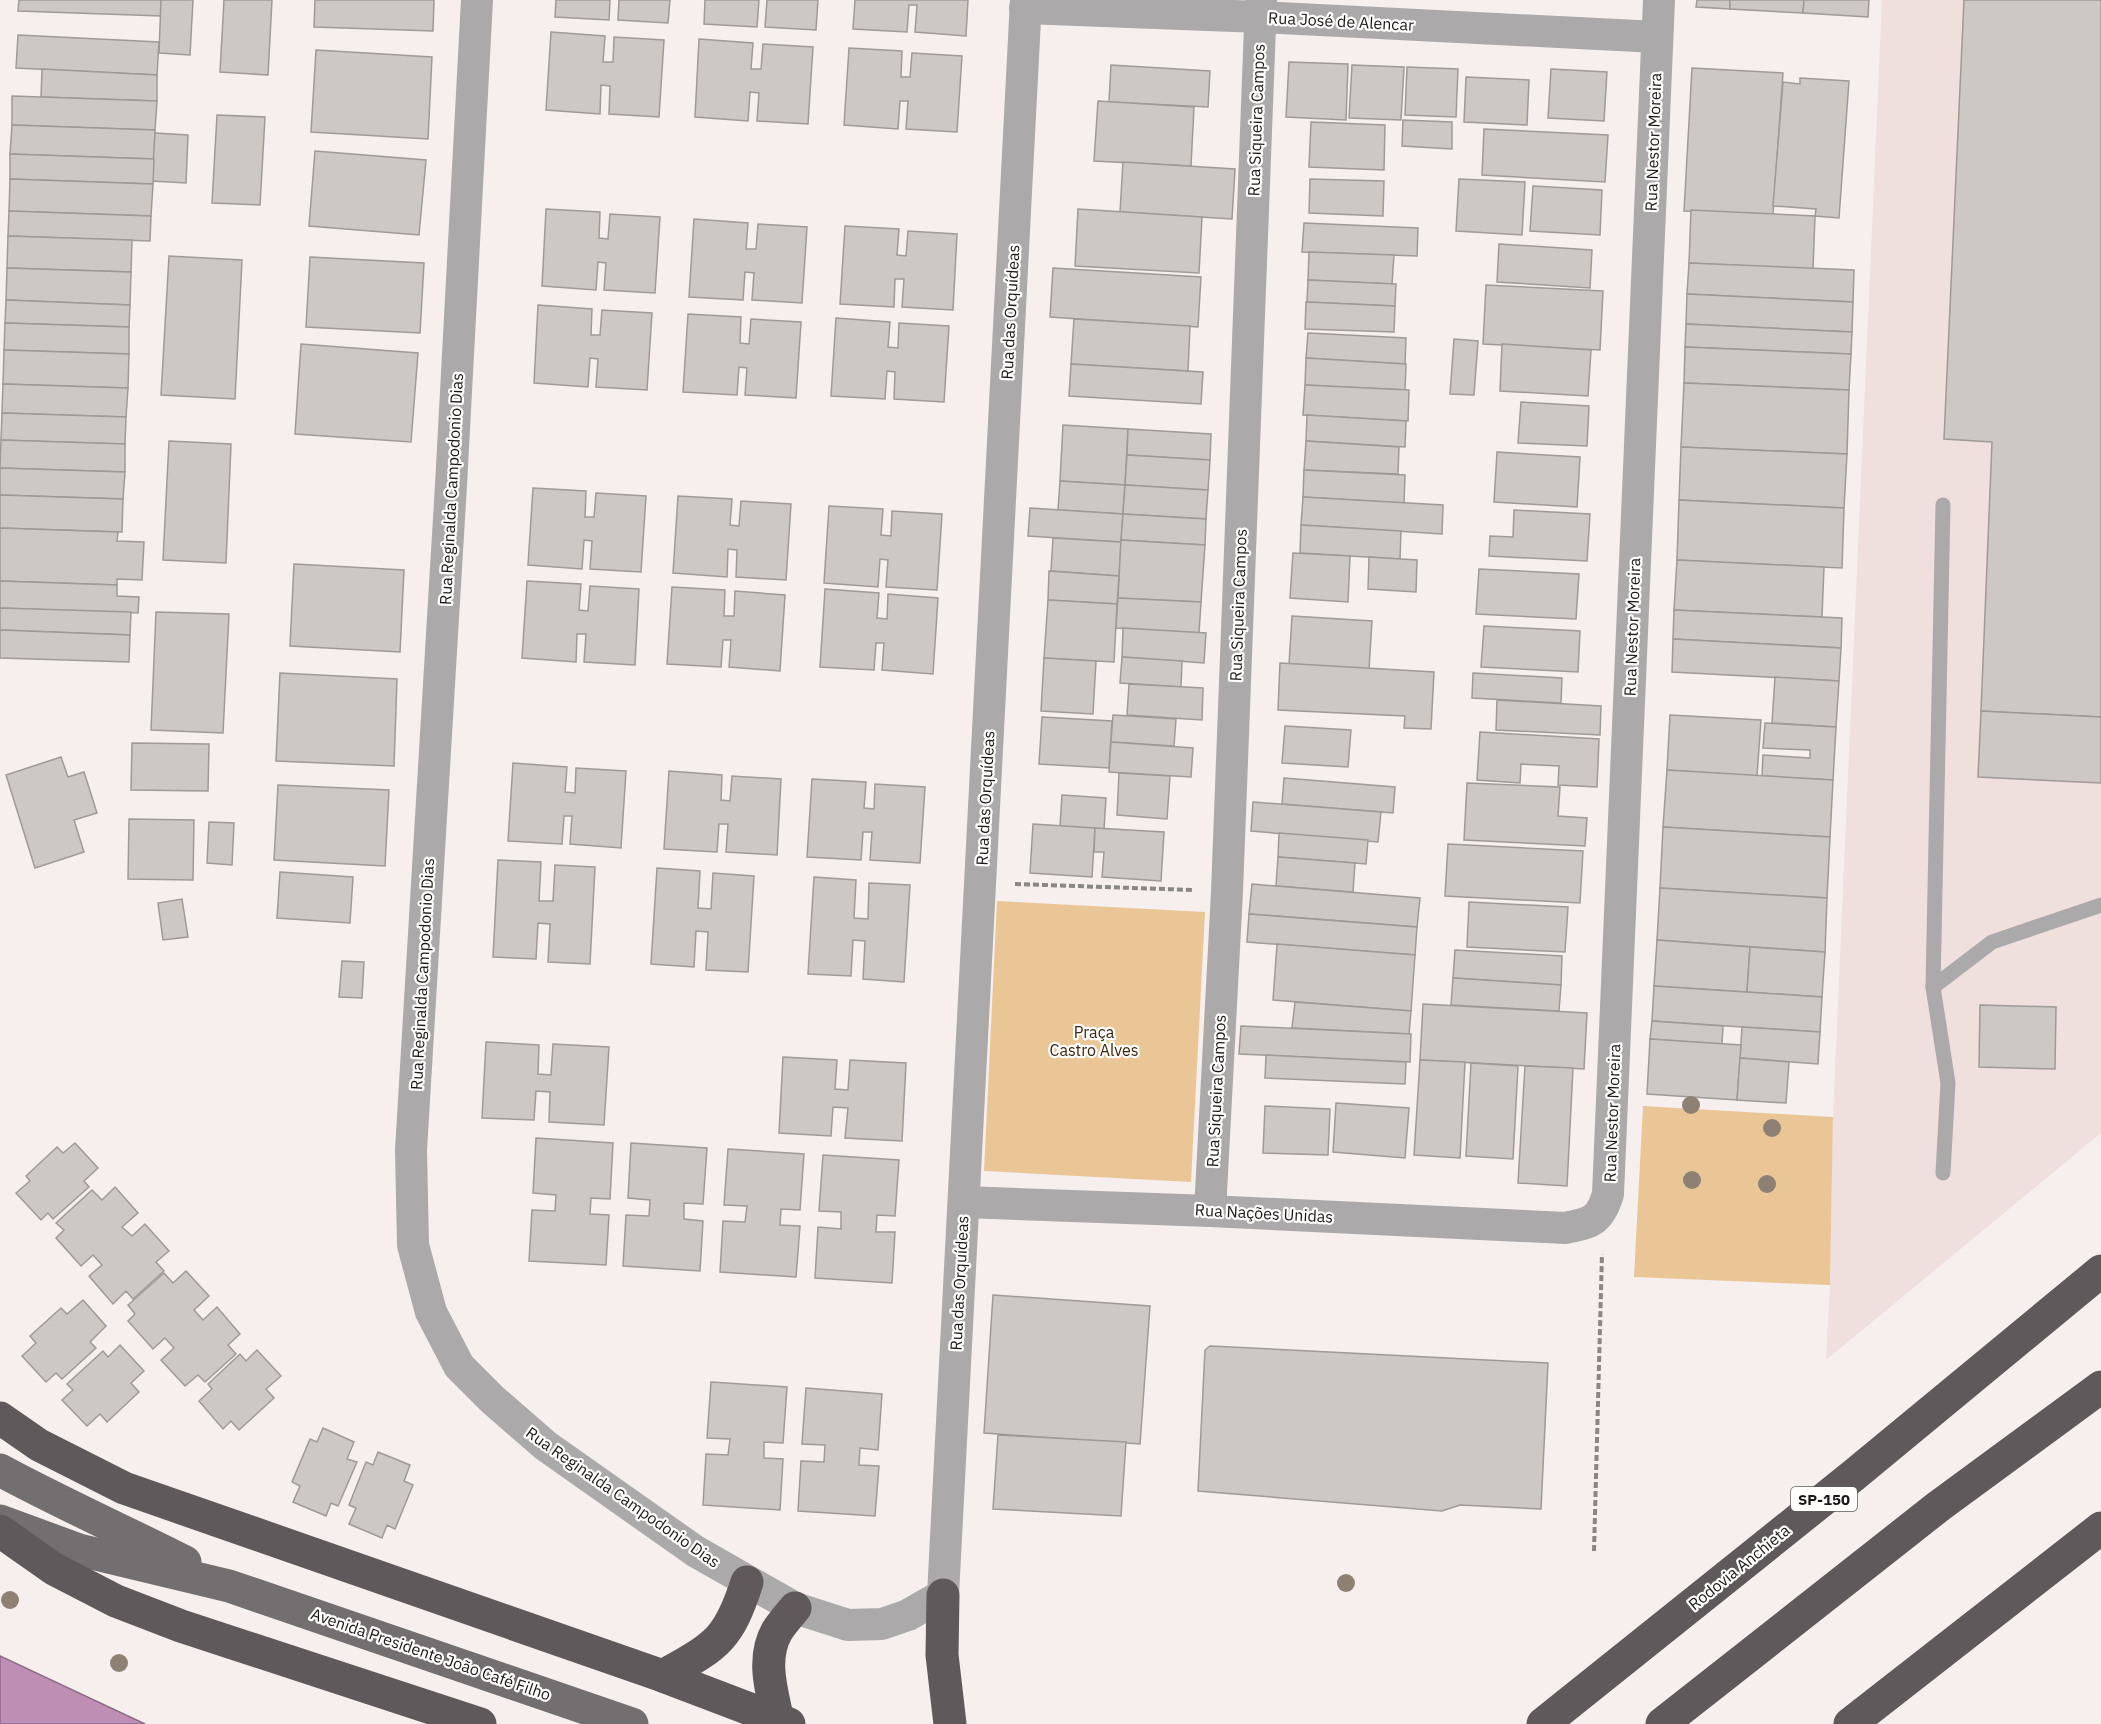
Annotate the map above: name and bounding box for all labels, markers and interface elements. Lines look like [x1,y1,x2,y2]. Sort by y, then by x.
street label: Rua José de Alencar [1268,7,1415,35]
street label: Rua Siqueira Campos [1243,43,1269,197]
street label: Rua Nestor Moreira [1641,72,1665,212]
street label: Rua das Orquídeas [996,244,1024,380]
street label: Rua Reginalda Campodonio Dias [435,372,467,606]
street label: Rua Siqueira Campos [1225,528,1251,682]
street label: Rua Nestor Moreira [1620,557,1644,697]
street label: Rua das Orquídeas [971,730,999,866]
street label: Rua Reginalda Campodonio Dias [406,857,438,1091]
street label: Rua Siqueira Campos [1202,1014,1230,1168]
park label: Praça Castro Alves [1049,1022,1139,1060]
street label: Rua Nestor Moreira [1600,1043,1624,1183]
street label: Rua Nações Unidas [1194,1199,1334,1227]
street label: Rua das Orquídeas [945,1215,973,1351]
street label: Rua Reginalda Campodonio Dias [522,1422,724,1572]
road number: SP-150 [1791,1487,1857,1511]
street label: Rodovia Anchieta [1684,1520,1794,1614]
street label: Avenida Presidente João Café Filho [308,1603,554,1705]

